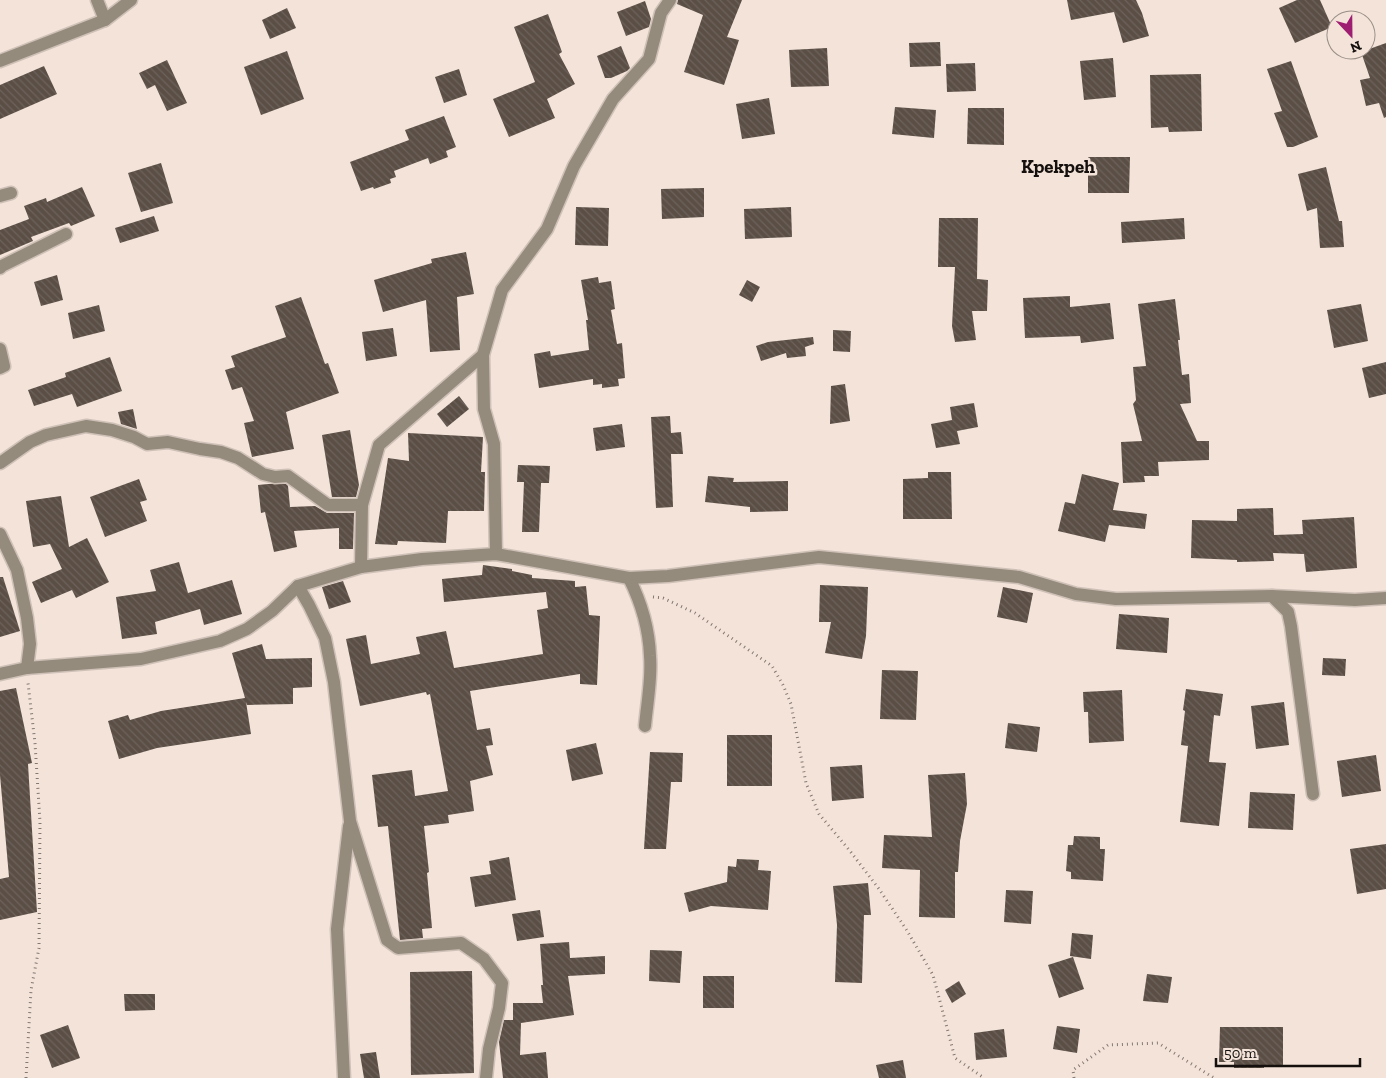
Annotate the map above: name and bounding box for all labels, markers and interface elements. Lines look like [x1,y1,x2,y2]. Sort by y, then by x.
north arrow [1326,10,1376,60]
text: N [1347,37,1364,57]
district label: Kpekpeh [1021,155,1095,178]
scale bar [1216,1036,1360,1068]
text: 50 m [1224,1044,1257,1062]

